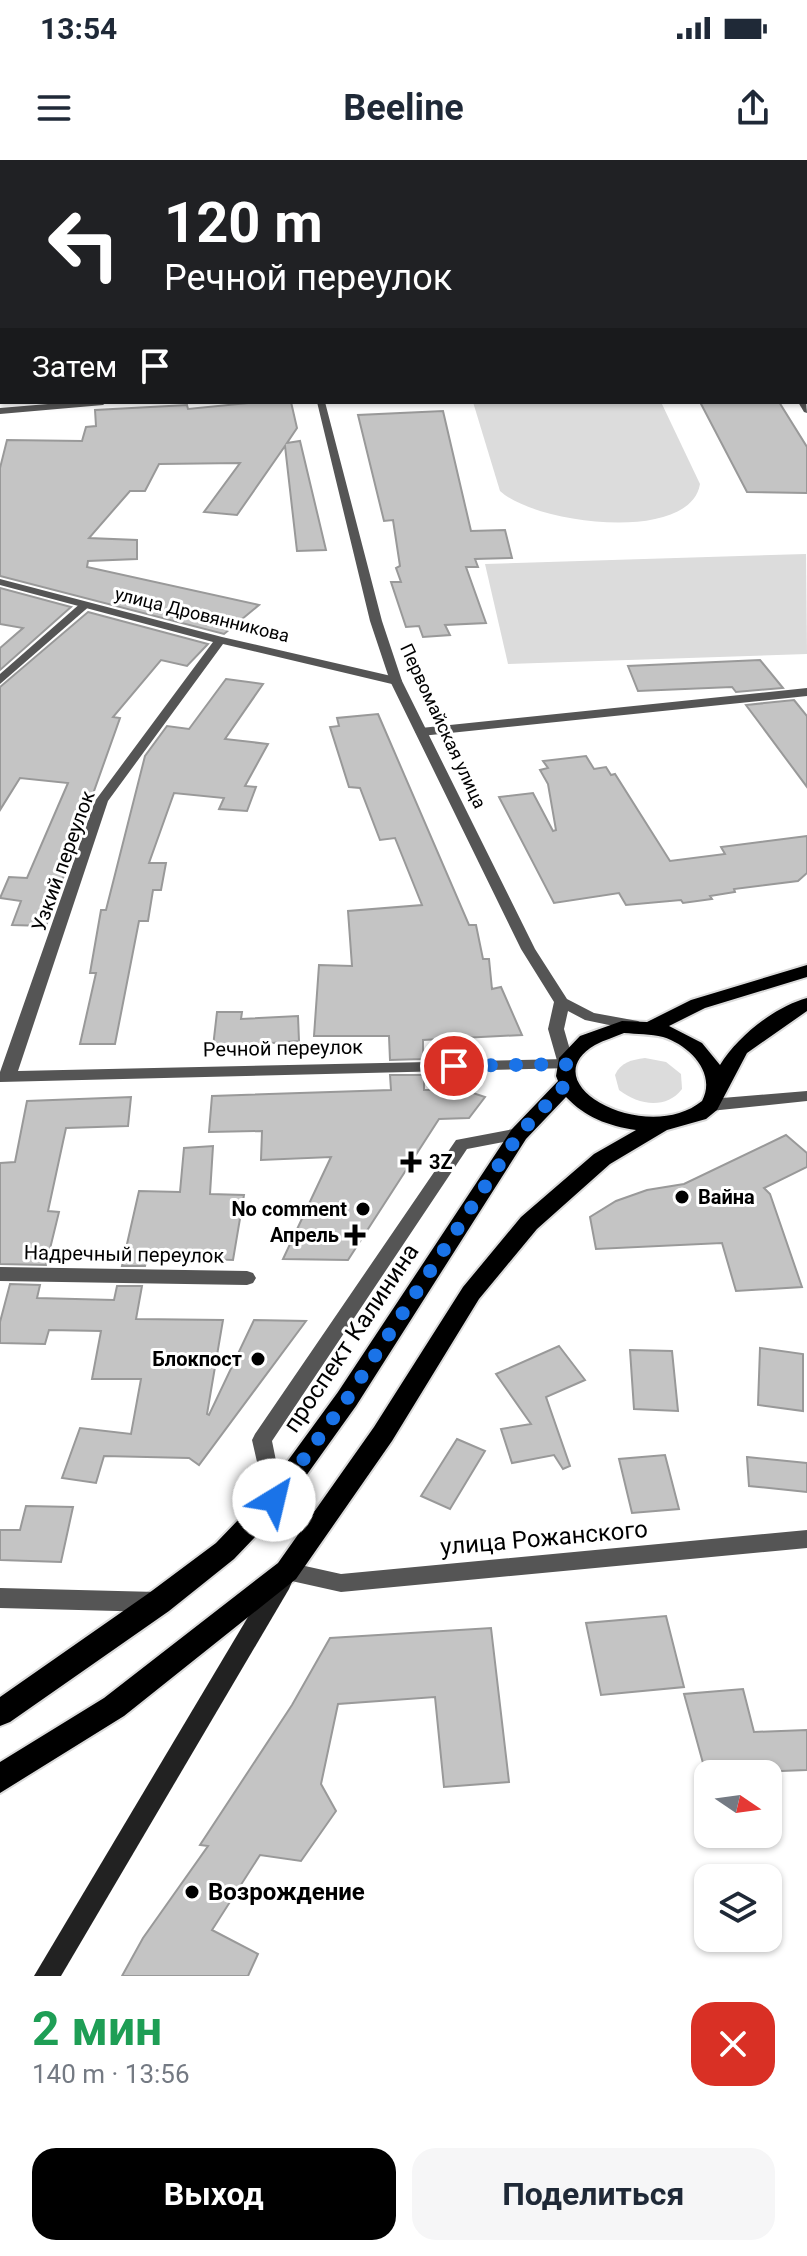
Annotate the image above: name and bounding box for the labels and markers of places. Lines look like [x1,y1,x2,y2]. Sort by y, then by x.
pin [420,1032,488,1100]
place label: 3Z [429,1150,453,1174]
marker: 3Z [400,1151,422,1173]
place label: Вайна [698,1185,755,1209]
marker: Вайна [673,1188,691,1206]
place label: No comment [231,1197,347,1221]
marker: No comment [354,1200,372,1218]
place label: Апрель [270,1223,339,1247]
marker: Апрель [346,1226,364,1244]
place label: Блокпост [152,1347,242,1371]
marker: Блокпост [249,1350,267,1368]
place label: Возрождение [208,1878,365,1906]
marker: Возрождение [183,1883,201,1901]

